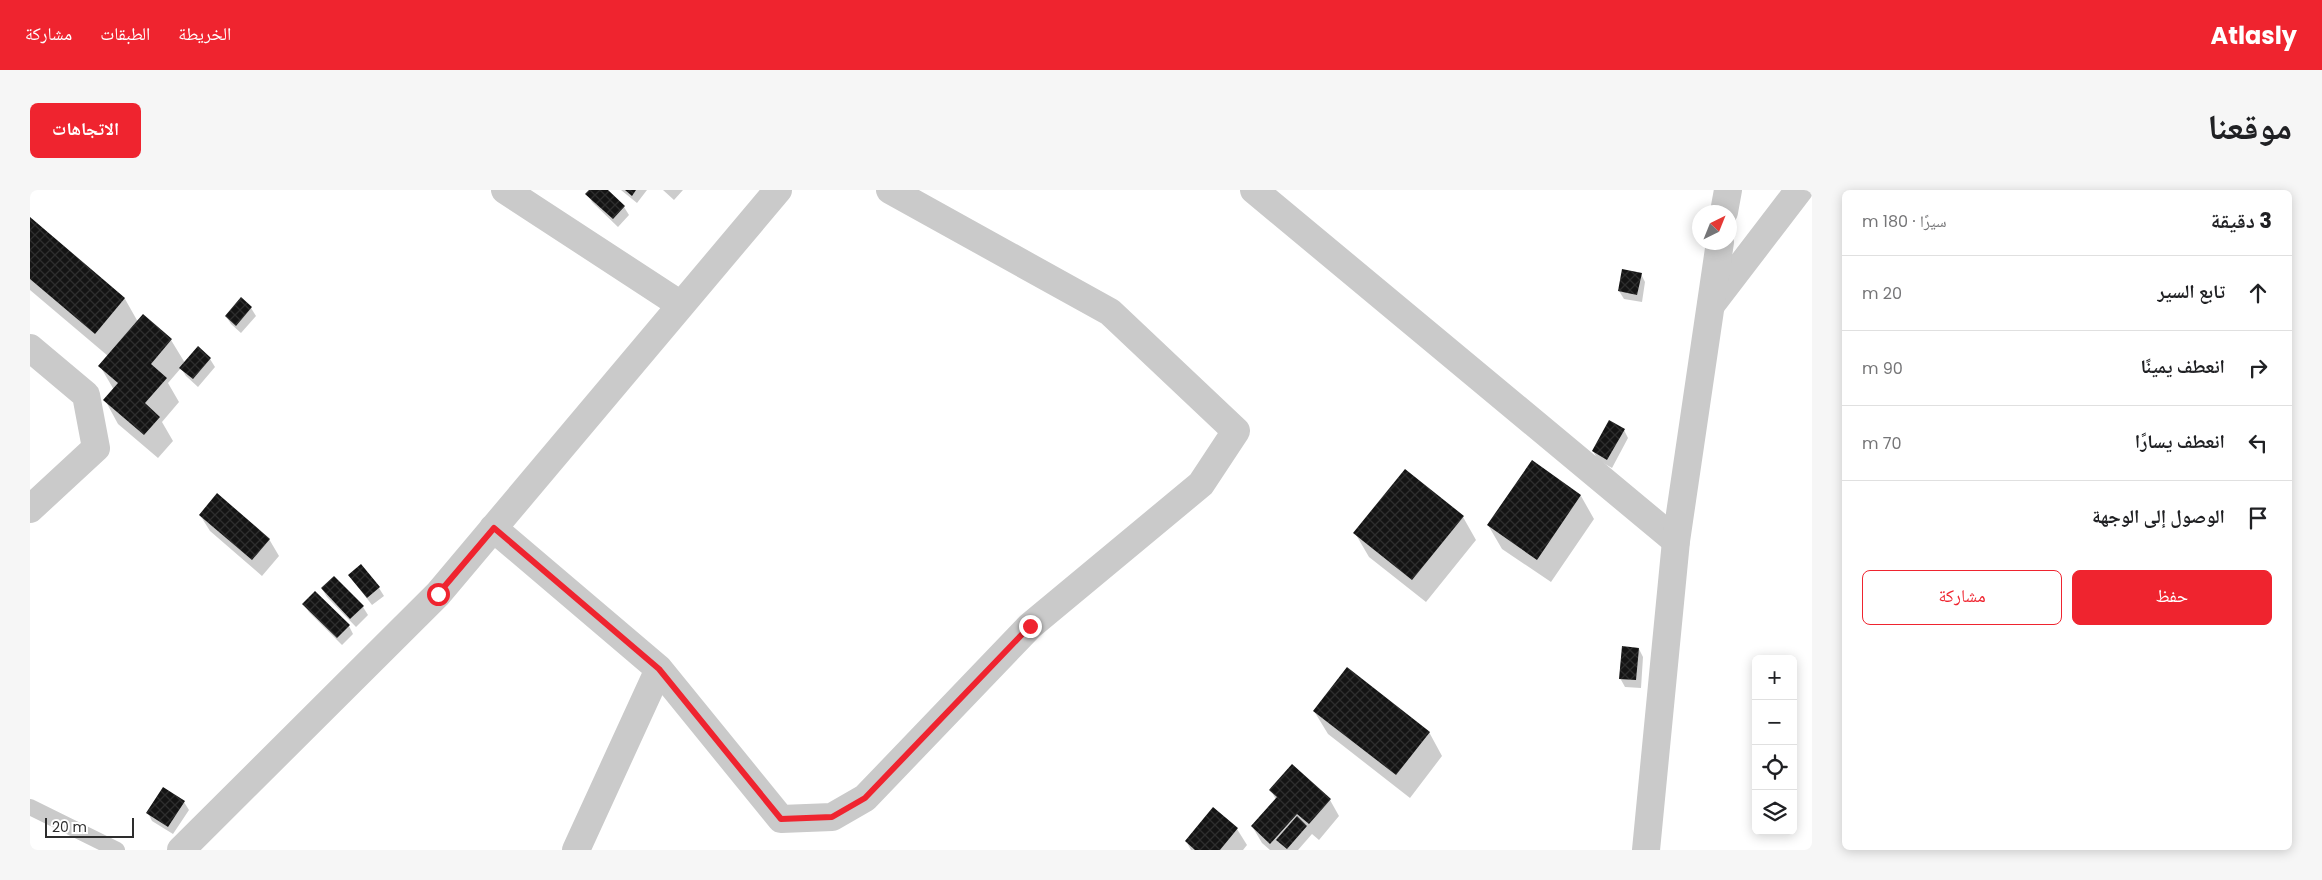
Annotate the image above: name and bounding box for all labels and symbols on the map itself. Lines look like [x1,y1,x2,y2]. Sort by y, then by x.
north arrow [1692,205,1737,250]
route start [427,583,450,606]
route end [1019,615,1042,638]
scale bar [45,815,134,838]

